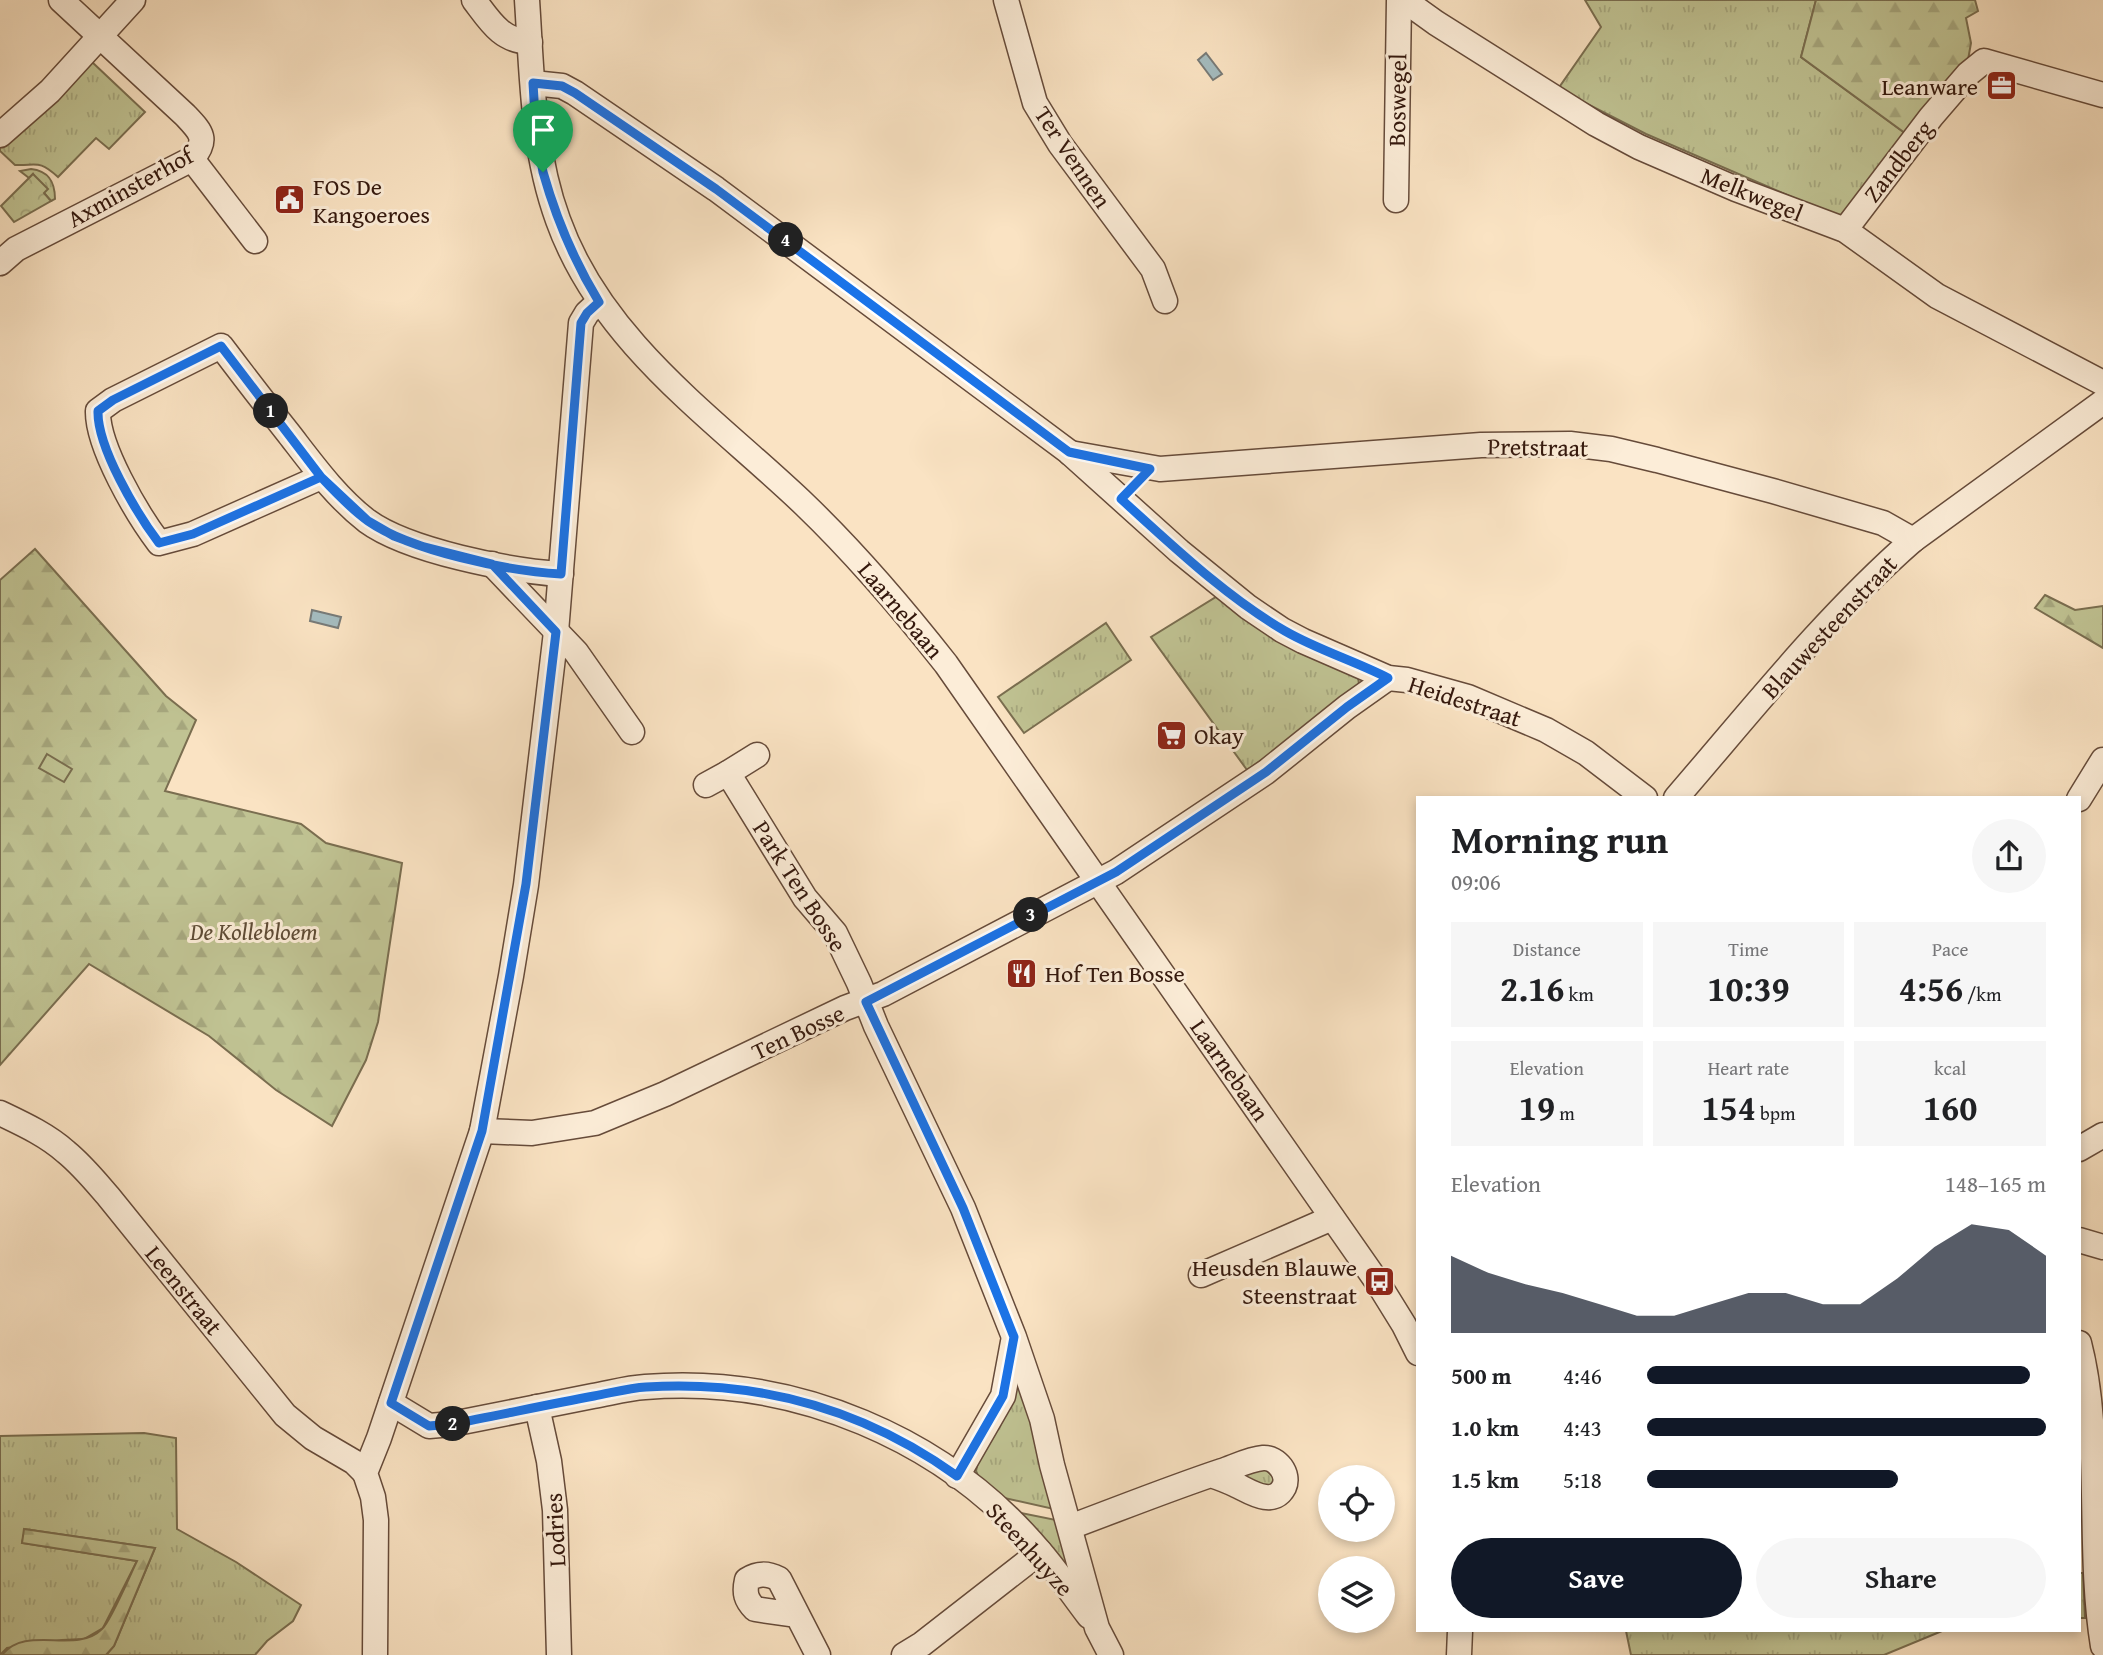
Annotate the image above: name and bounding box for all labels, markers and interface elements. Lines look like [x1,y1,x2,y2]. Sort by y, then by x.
street label: Boswegel [1379,53,1415,147]
place label: Leanware [1881,69,1978,104]
office icon: Leanware [1984,69,2018,103]
street label: Ter Vennen [1026,99,1120,215]
pin [513,100,573,172]
icon: arrive [524,111,562,149]
street label: Zandberg [1855,112,1941,210]
street label: Axminsterhof [61,137,201,236]
street label: Melkwegel [1696,158,1809,230]
place label: FOS De Kangoeroes [313,169,430,232]
public building icon: FOS De Kangoeroes [273,183,307,217]
pin: 4 [768,222,804,258]
text: 4 [781,225,790,253]
pin: 1 [254,394,288,428]
text: 1 [266,396,275,424]
street label: Pretstraat [1487,429,1589,465]
street label: Blauwesteenstraat [1753,547,1905,707]
street label: Laarnebaan [850,554,953,667]
street label: Heidestraat [1404,666,1526,736]
supermarket icon: Okay [1154,718,1188,752]
place label: Okay [1194,718,1244,753]
text: Morning run [1451,811,1668,867]
street label: Park Ten Bosse [744,813,856,959]
button: share [1972,819,2046,893]
text: 09:06 [1451,865,1501,898]
pin: 3 [1014,898,1048,932]
text: 3 [1026,900,1035,928]
park label: De Kollebloem [189,914,318,949]
text: Distance [1513,935,1581,963]
text: Time [1728,935,1769,963]
text: Pace [1932,935,1968,963]
restaurant icon: Hof Ten Bosse [1005,956,1039,990]
place label: Hof Ten Bosse [1045,956,1185,991]
text: 2.16 [1500,963,1564,1014]
text: 10:39 [1707,963,1790,1014]
text: 4:56 [1899,963,1963,1014]
text: km [1564,980,1594,1008]
text: /km [1963,980,2001,1008]
street label: Ten Bosse [746,995,850,1069]
street label: Laarnebaan [1182,1012,1278,1129]
text: Elevation [1510,1054,1584,1082]
text: Heart rate [1708,1054,1789,1082]
text: kcal [1934,1054,1966,1082]
text: 19 [1519,1082,1555,1133]
text: 154 [1701,1082,1756,1133]
text: 160 [1923,1082,1977,1133]
text: m [1555,1099,1575,1127]
text: bpm [1756,1099,1796,1127]
text: Elevation [1451,1167,1541,1200]
text: 148–165 m [1945,1167,2046,1200]
street label: Leenstraat [137,1238,231,1343]
place label: Heusden Blauwe Steenstraat [1192,1250,1358,1313]
bus stop icon: Heusden Blauwe Steenstraat [1363,1264,1397,1298]
text: 500 m [1451,1359,1512,1392]
text: 4:46 [1563,1359,1602,1392]
pin: 2 [435,1406,470,1442]
text: 2 [448,1409,457,1437]
text: 1.0 km [1451,1411,1519,1444]
text: 4:43 [1563,1411,1602,1444]
text: 1.5 km [1451,1463,1519,1496]
text: 5:18 [1563,1463,1602,1496]
map controls [1318,1465,1395,1633]
button: locate [1318,1465,1395,1542]
street label: Lodries [536,1492,574,1568]
street label: Steenhuyze [978,1494,1082,1604]
button: Save [1451,1538,1742,1618]
button: Share [1756,1538,2046,1618]
button: layers [1318,1556,1395,1633]

